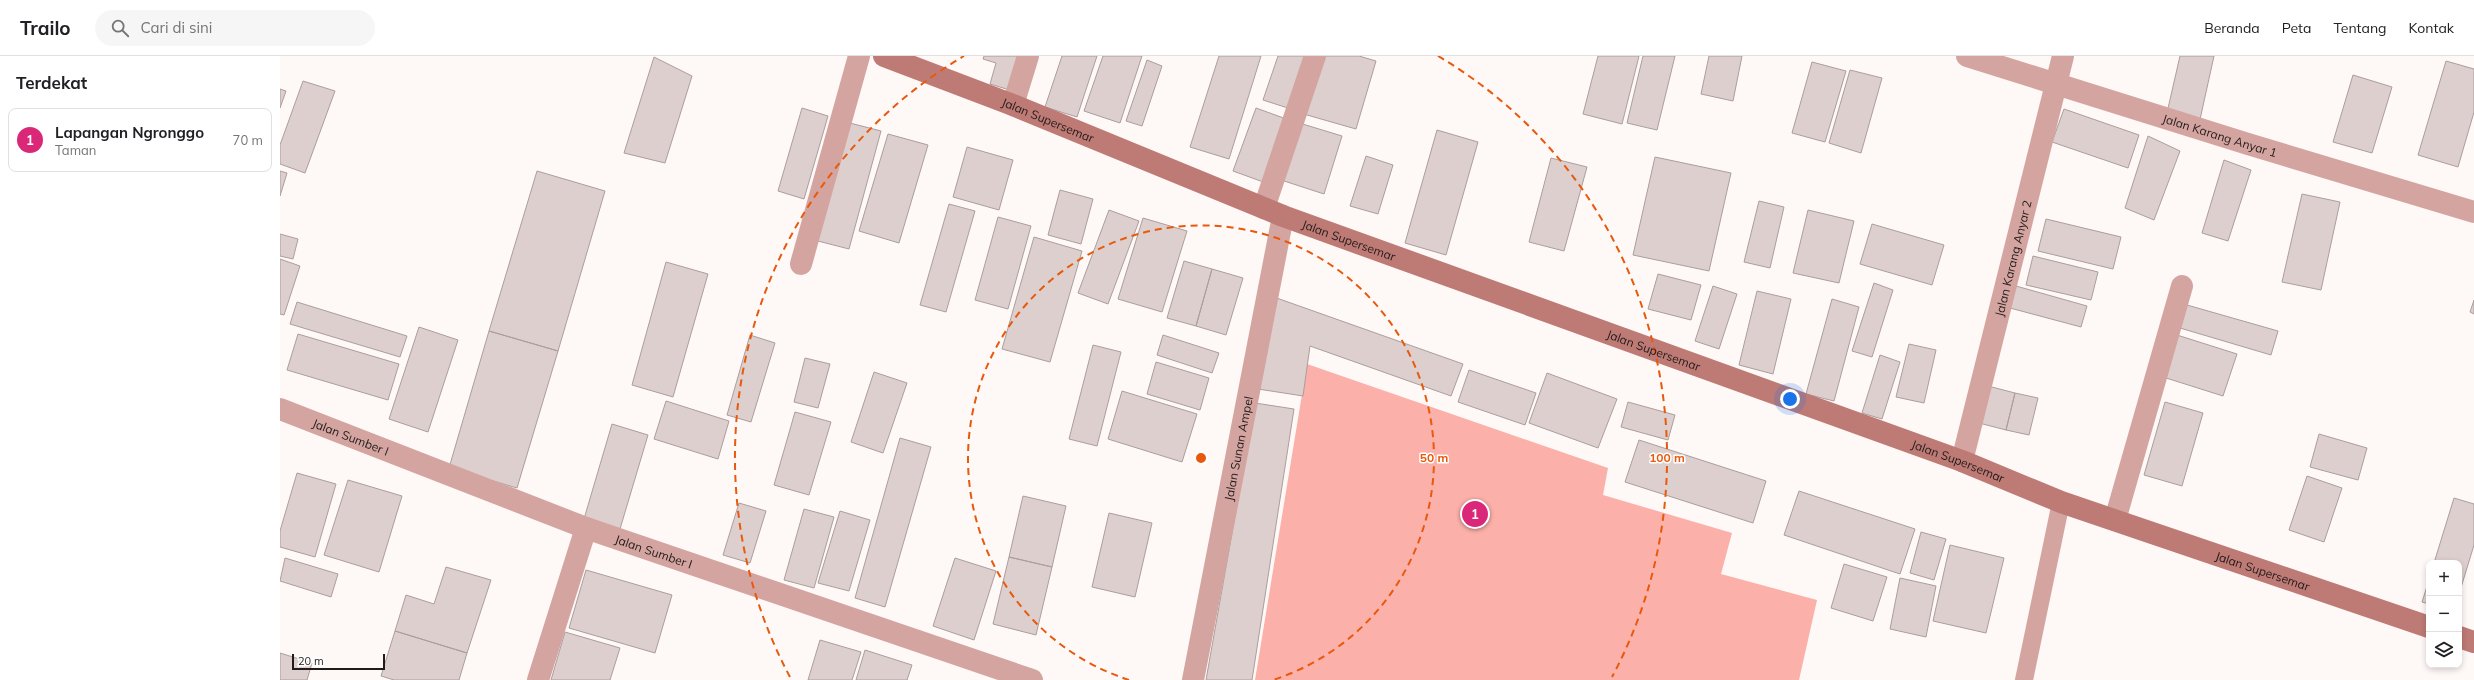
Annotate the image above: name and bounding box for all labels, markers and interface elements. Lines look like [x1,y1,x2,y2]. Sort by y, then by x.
search box [95,10,375,46]
text: Trailo [20,16,71,40]
icon: search [109,17,131,39]
text: Cari di sini [141,18,212,37]
text: Beranda [2204,19,2260,37]
text: Peta [2282,19,2311,37]
text: Tentang [2333,19,2387,37]
text: Kontak [2409,19,2454,37]
text: Terdekat [16,72,87,93]
street label: Jalan Supersemar [1000,94,1097,145]
street label: Jalan Karang Anyar 1 [2161,110,2279,160]
text: Lapangan Ngronggo [55,123,204,142]
text: 1 [26,132,34,148]
text: 70 m [233,132,263,148]
text: Taman [55,142,97,158]
street label: Jalan Karang Anyar 2 [1991,199,2034,318]
street label: Jalan Supersemar [1300,216,1398,264]
street label: Jalan Supersemar [1605,326,1703,374]
your location [1780,389,1800,409]
street label: Jalan Sunan Ampel [1220,395,1255,502]
street label: Jalan Sumber I [310,415,391,458]
street label: Jalan Supersemar [1910,436,2007,486]
text: 50 m [1420,450,1448,465]
text: 100 m [1649,450,1685,465]
centre of rings [1194,451,1208,465]
pin: 1 [1462,499,1488,529]
street label: Jalan Sumber I [613,531,694,571]
street label: Jalan Supersemar [2214,548,2312,594]
map controls [2426,560,2462,668]
button: + [2426,560,2462,596]
button: − [2426,596,2462,632]
button: layers [2426,632,2462,668]
scale bar [292,652,385,671]
text: 20 m [298,654,324,668]

